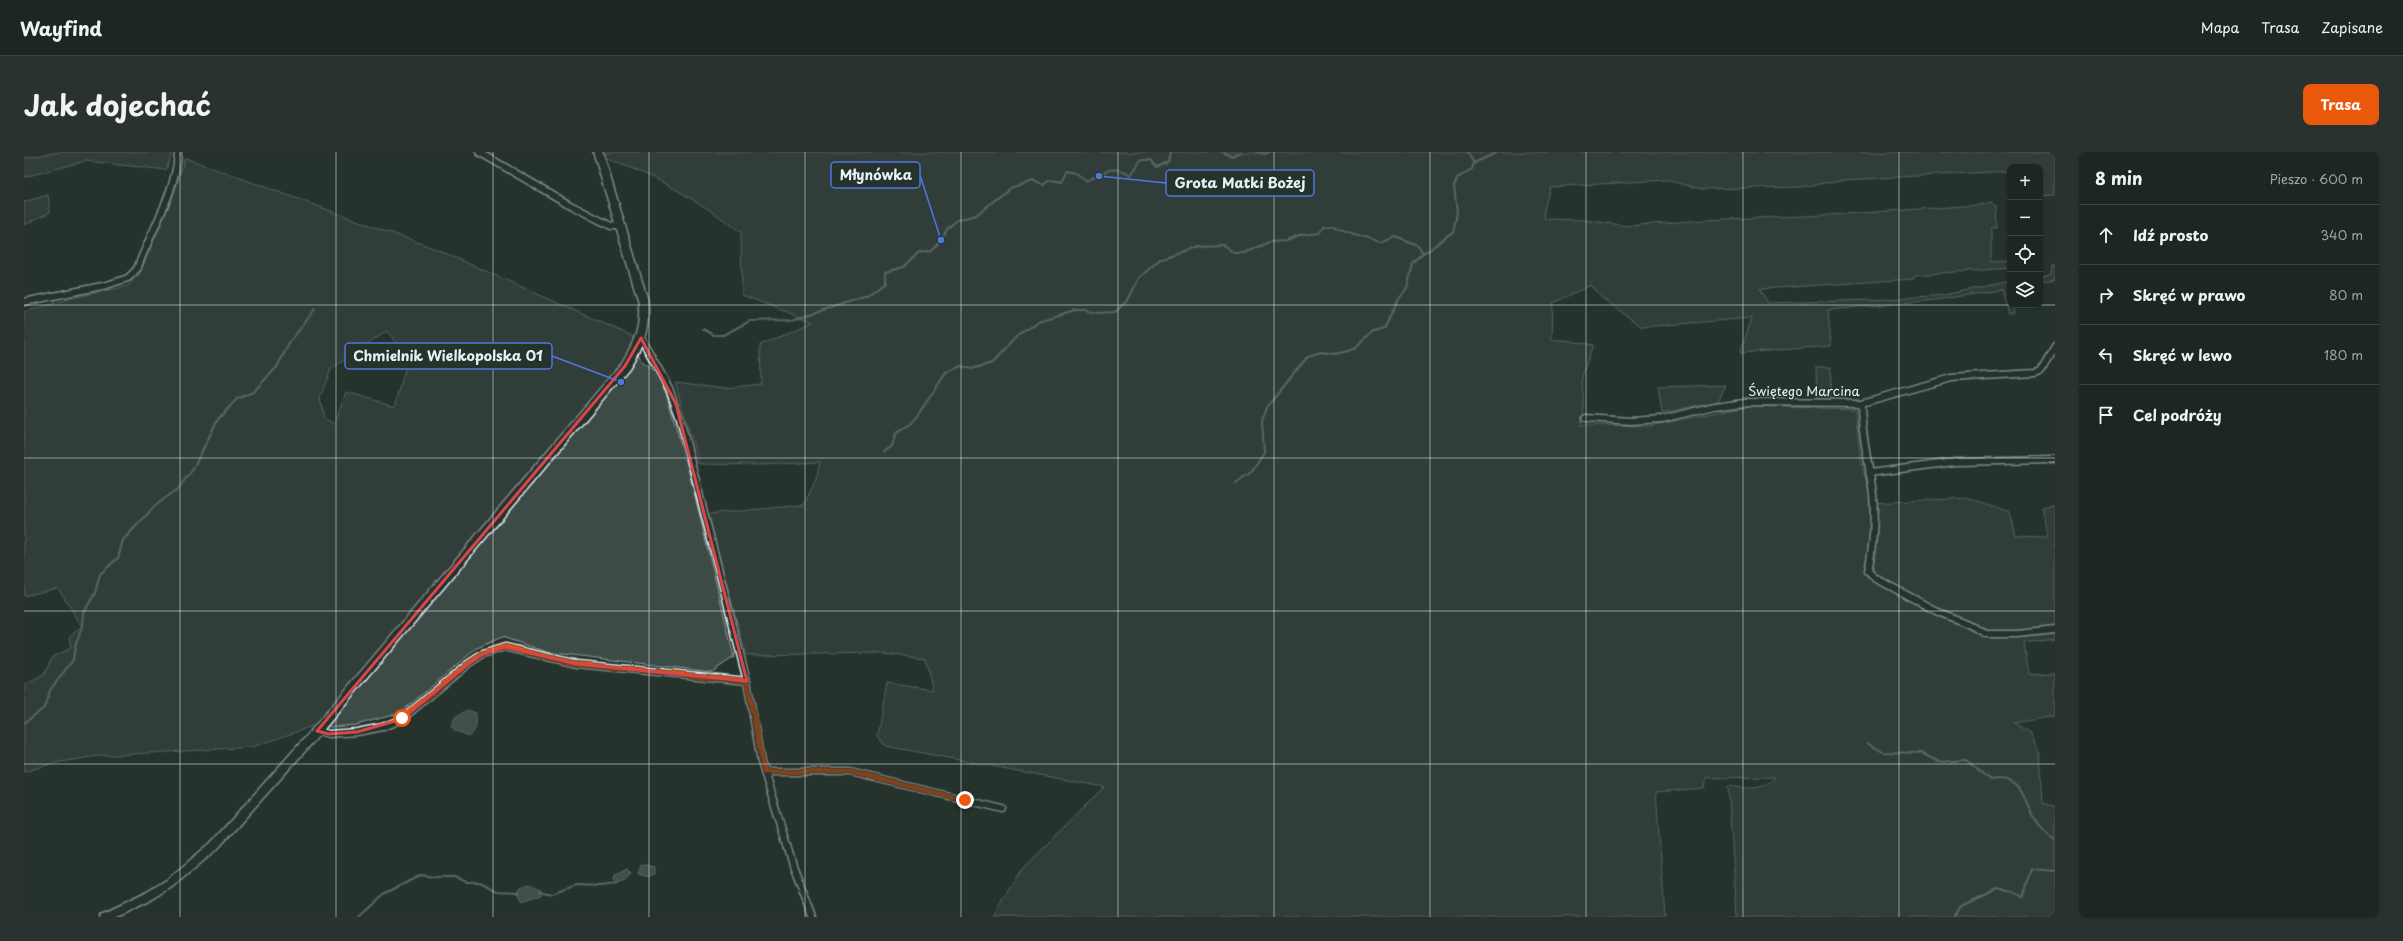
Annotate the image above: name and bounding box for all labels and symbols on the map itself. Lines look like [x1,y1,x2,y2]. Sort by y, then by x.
callout: Młynówka [831,162,920,188]
text: Młynówka [840,164,913,185]
callout: Grota Matki Bożej [1166,170,1314,196]
text: Grota Matki Bożej [1175,172,1306,193]
callout: Chmielnik Wielkopolska 01 [345,343,552,369]
text: Chmielnik Wielkopolska 01 [353,345,543,366]
street label: Świętego Marcina [1748,381,1861,400]
route start [393,709,411,727]
route end [956,791,974,809]

